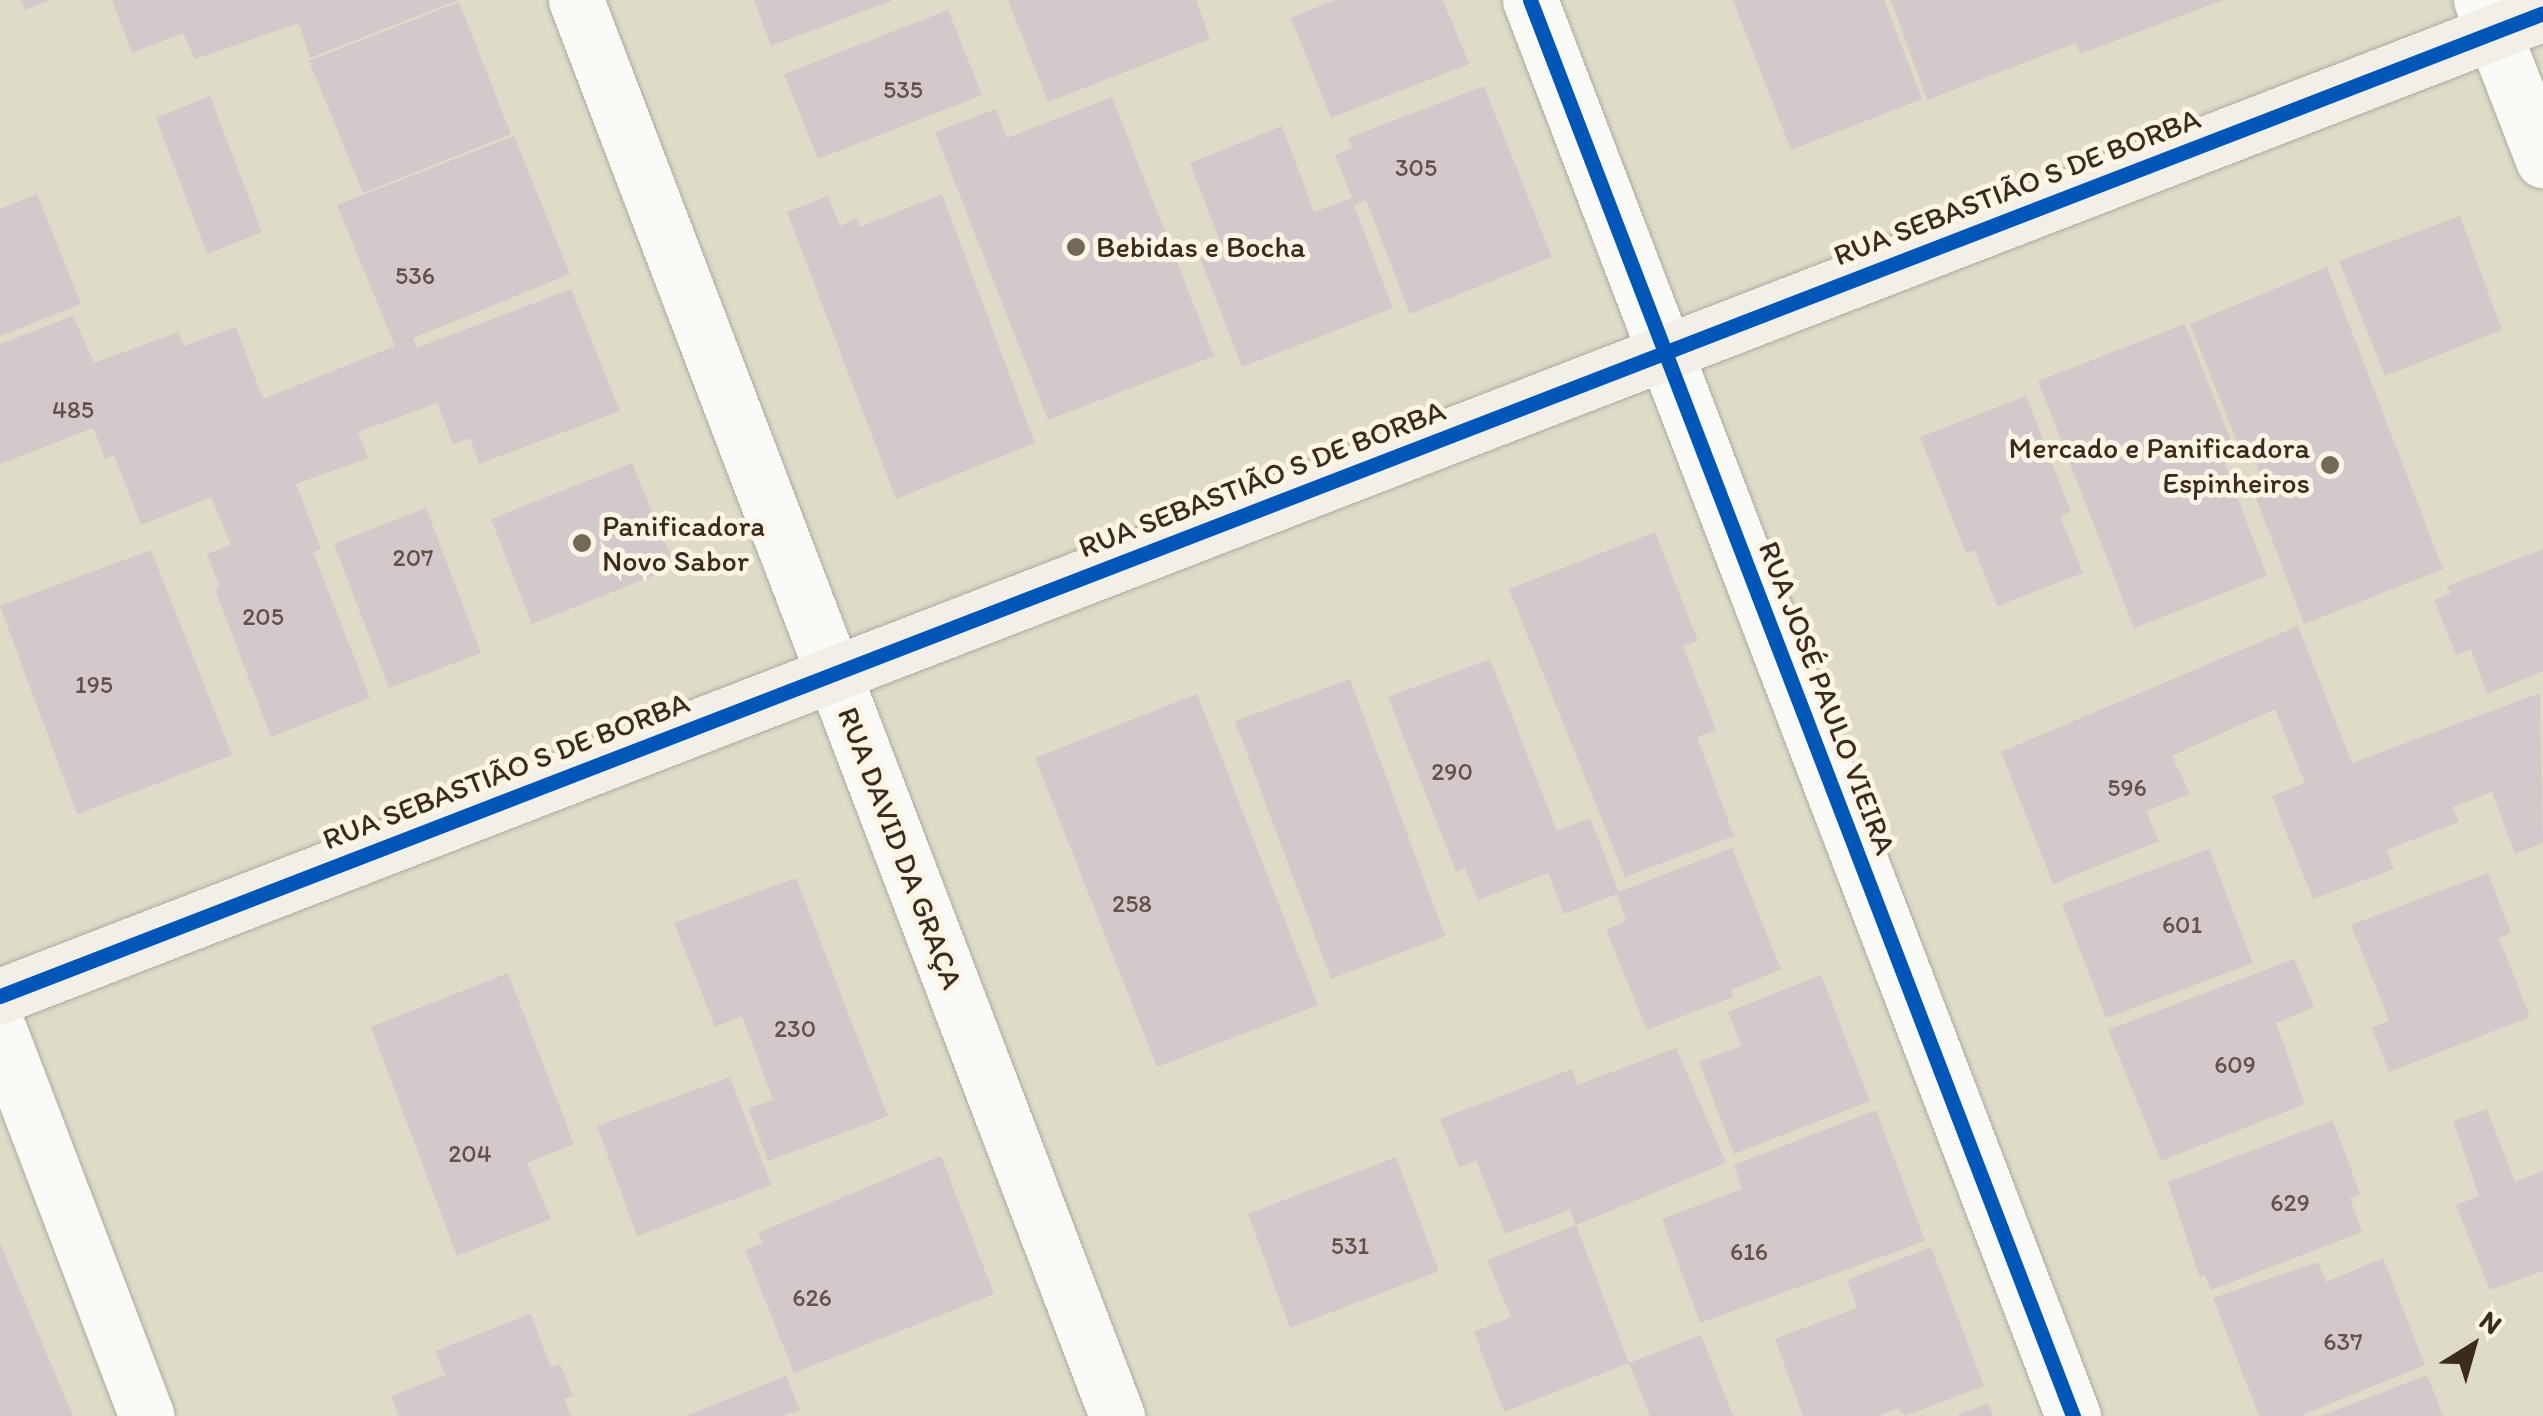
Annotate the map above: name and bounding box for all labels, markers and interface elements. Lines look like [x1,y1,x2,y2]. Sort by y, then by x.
house number: 535 [883,74,923,104]
street label: RUA SEBASTIÃO S DE BORBA [1827,100,2207,274]
house number: 305 [1395,152,1437,182]
place label: Bebidas e Bocha [1096,229,1305,265]
marker: Bebidas e Bocha [1065,236,1087,258]
house number: 536 [395,260,435,290]
street label: RUA SEBASTIÃO S DE BORBA [1072,392,1452,566]
house number: 485 [52,394,94,424]
place label: Mercado e Panificadora Espinheiros [2009,430,2310,500]
marker: Mercado e Panificadora Espinheiros [2319,454,2341,476]
place label: Panificadora Novo Sabor [602,508,765,578]
marker: Panificadora Novo Sabor [571,532,593,554]
street label: RUA JOSÉ PAULO VIEIRA [1750,536,1904,860]
house number: 207 [393,542,433,572]
house number: 205 [242,601,284,631]
house number: 195 [75,669,113,699]
street label: RUA SEBASTIÃO S DE BORBA [316,684,696,858]
street label: RUA DAVID DA GRAÇA [830,703,970,993]
house number: 290 [1431,756,1473,786]
house number: 596 [2107,772,2147,802]
house number: 258 [1112,888,1152,918]
house number: 601 [2162,909,2202,939]
house number: 230 [774,1013,816,1043]
house number: 609 [2214,1049,2256,1079]
house number: 204 [448,1138,492,1168]
house number: 629 [2270,1187,2310,1217]
house number: 531 [1331,1230,1369,1260]
house number: 616 [1730,1236,1768,1266]
house number: 626 [792,1282,832,1312]
north arrow [2423,1296,2523,1396]
text: N [2473,1303,2509,1341]
house number: 637 [2323,1326,2363,1356]

